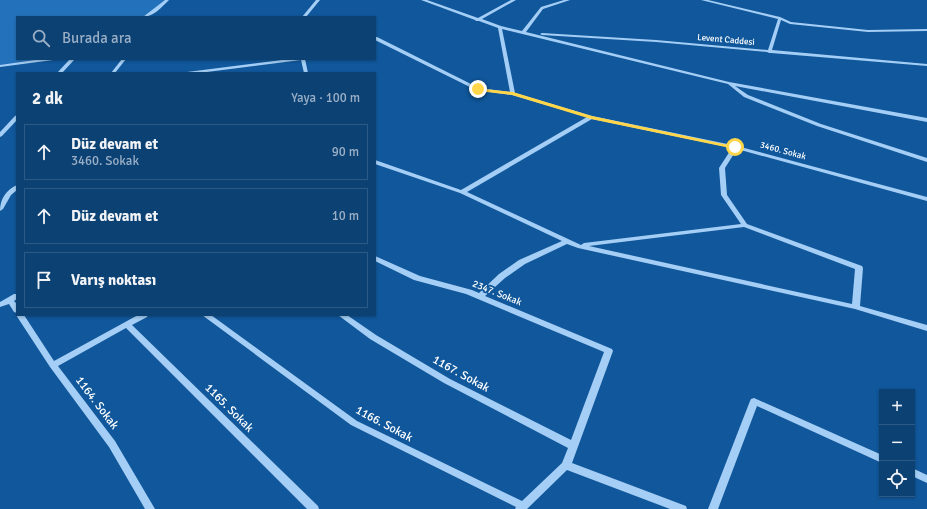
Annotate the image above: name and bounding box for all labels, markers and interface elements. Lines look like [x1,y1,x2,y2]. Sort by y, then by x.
search box [16,16,376,60]
icon: search [30,27,52,49]
text: Burada ara [62,29,132,47]
street label: Levent Caddesi [697,32,755,48]
route end [469,80,487,98]
text: 2 dk [32,88,63,109]
text: Yaya · 100 m [291,90,360,106]
text: Düz devam et [71,135,158,153]
route start [726,138,744,156]
street label: 3460. Sokak [759,140,808,163]
icon: ahead [33,141,55,163]
text: 90 m [332,144,359,160]
text: 3460. Sokak [71,153,139,169]
icon: ahead [33,205,55,227]
text: Düz devam et [71,207,158,225]
text: 10 m [332,208,359,224]
icon: arrive [33,269,55,291]
text: Varış noktası [71,271,156,289]
street label: 2347. Sokak [471,278,523,308]
street label: 1167. Sokak [430,352,492,396]
street label: 1164. Sokak [72,373,122,433]
street label: 1165. Sokak [202,381,256,435]
map controls [879,389,915,497]
button: + [879,389,915,425]
street label: 1166. Sokak [353,403,415,445]
button: − [879,425,915,461]
button: locate [879,461,915,497]

